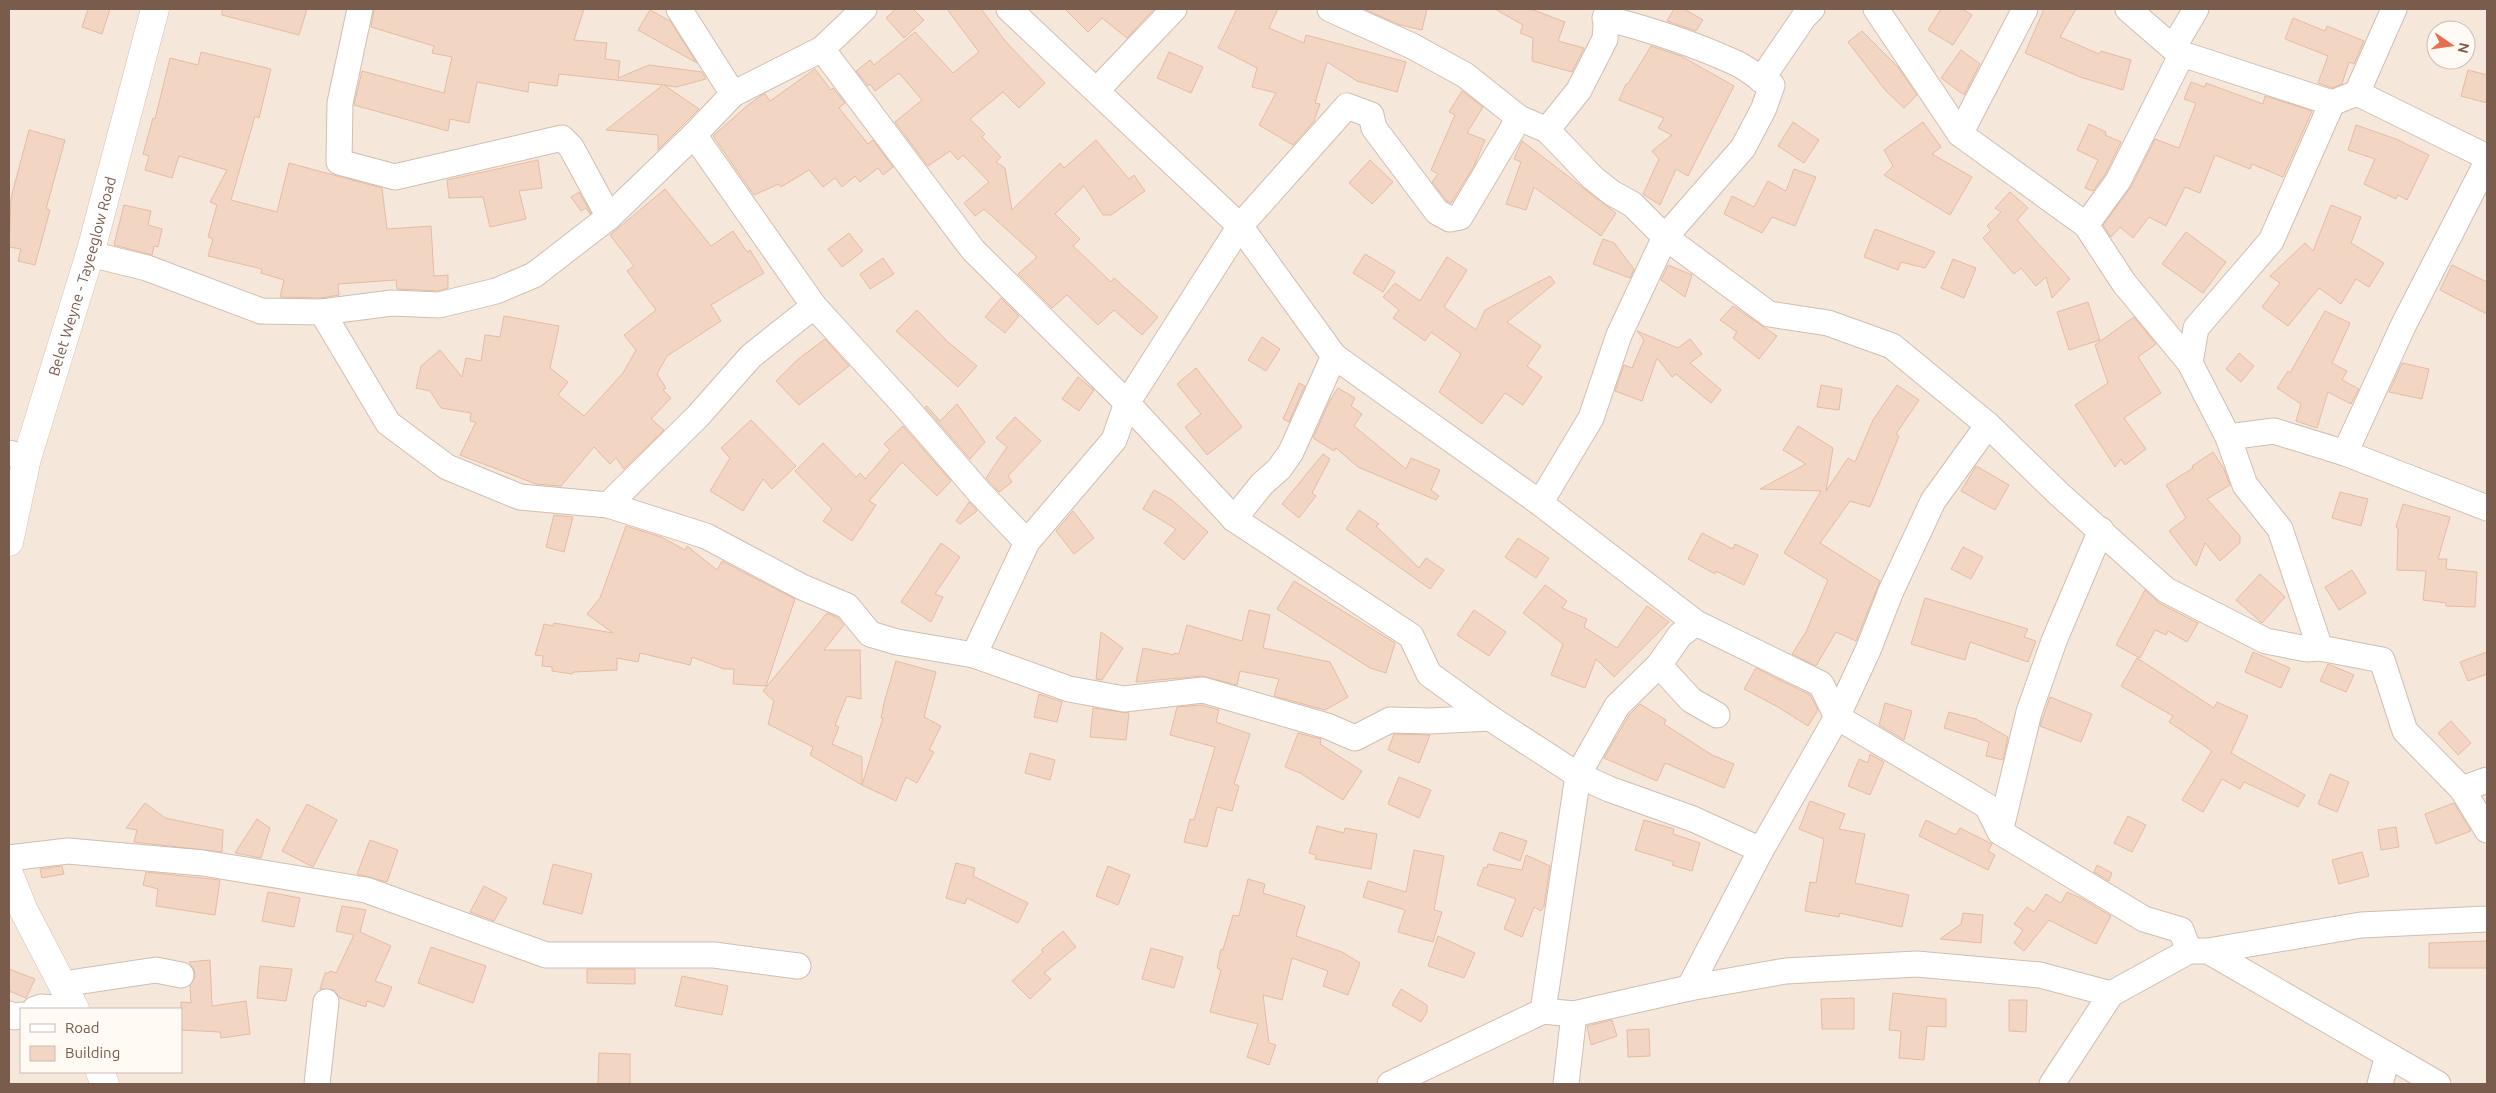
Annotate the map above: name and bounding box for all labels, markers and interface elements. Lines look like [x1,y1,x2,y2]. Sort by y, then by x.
north arrow [2426,20,2476,70]
text: N [2455,41,2473,55]
street label: Belet Weyne - Tayeeglow Road [44,174,119,378]
legend [20,1008,182,1073]
text: Road [65,1019,100,1036]
text: Building [65,1044,120,1061]

